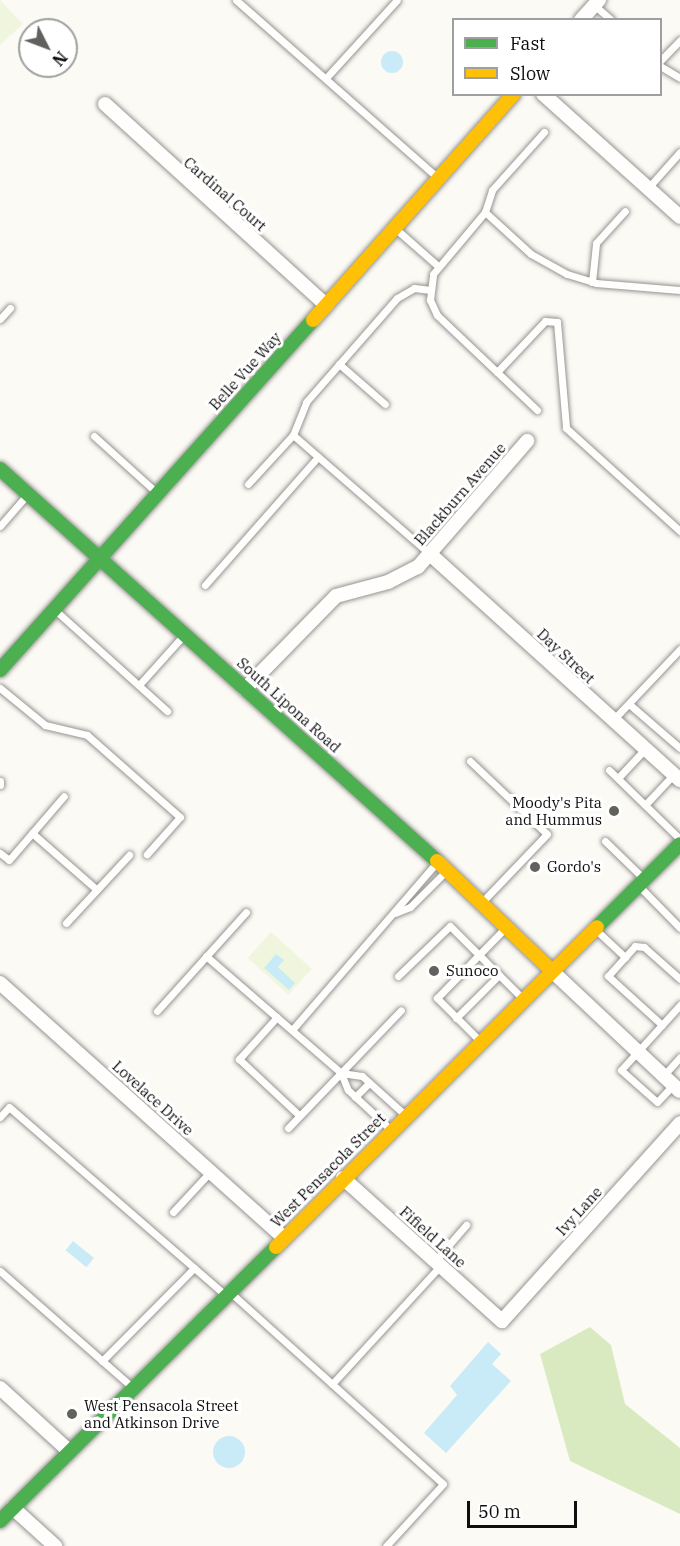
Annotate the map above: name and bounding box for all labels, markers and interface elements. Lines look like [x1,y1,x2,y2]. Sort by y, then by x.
north arrow [18,18,78,78]
legend [452,18,662,96]
text: Fast [510,32,545,55]
text: N [48,47,72,70]
text: Slow [510,62,550,85]
street label: Cardinal Court [180,153,270,235]
street label: Belle Vue Way [205,328,285,414]
street label: Blackburn Avenue [411,439,509,549]
street label: Day Street [533,625,599,687]
street label: South Lipona Road [233,654,345,756]
place label: Moody's Pita and Hummus [505,793,602,828]
marker: Moody's Pita and Hummus [607,804,621,818]
place label: Gordo's [547,858,601,876]
marker: Gordo's [528,860,542,874]
place label: Sunoco [446,962,498,980]
marker: Sunoco [427,964,441,978]
street label: Lovelace Drive [109,1057,197,1139]
street label: West Pensacola Street [267,1109,389,1231]
street label: Ivy Lane [552,1183,606,1239]
street label: Fifield Lane [396,1203,470,1271]
place label: West Pensacola Street and Atkinson Drive [84,1396,238,1431]
marker: West Pensacola Street and Atkinson Drive [65,1407,79,1421]
scale bar [470,1489,580,1527]
text: 50 m [478,1500,521,1523]

